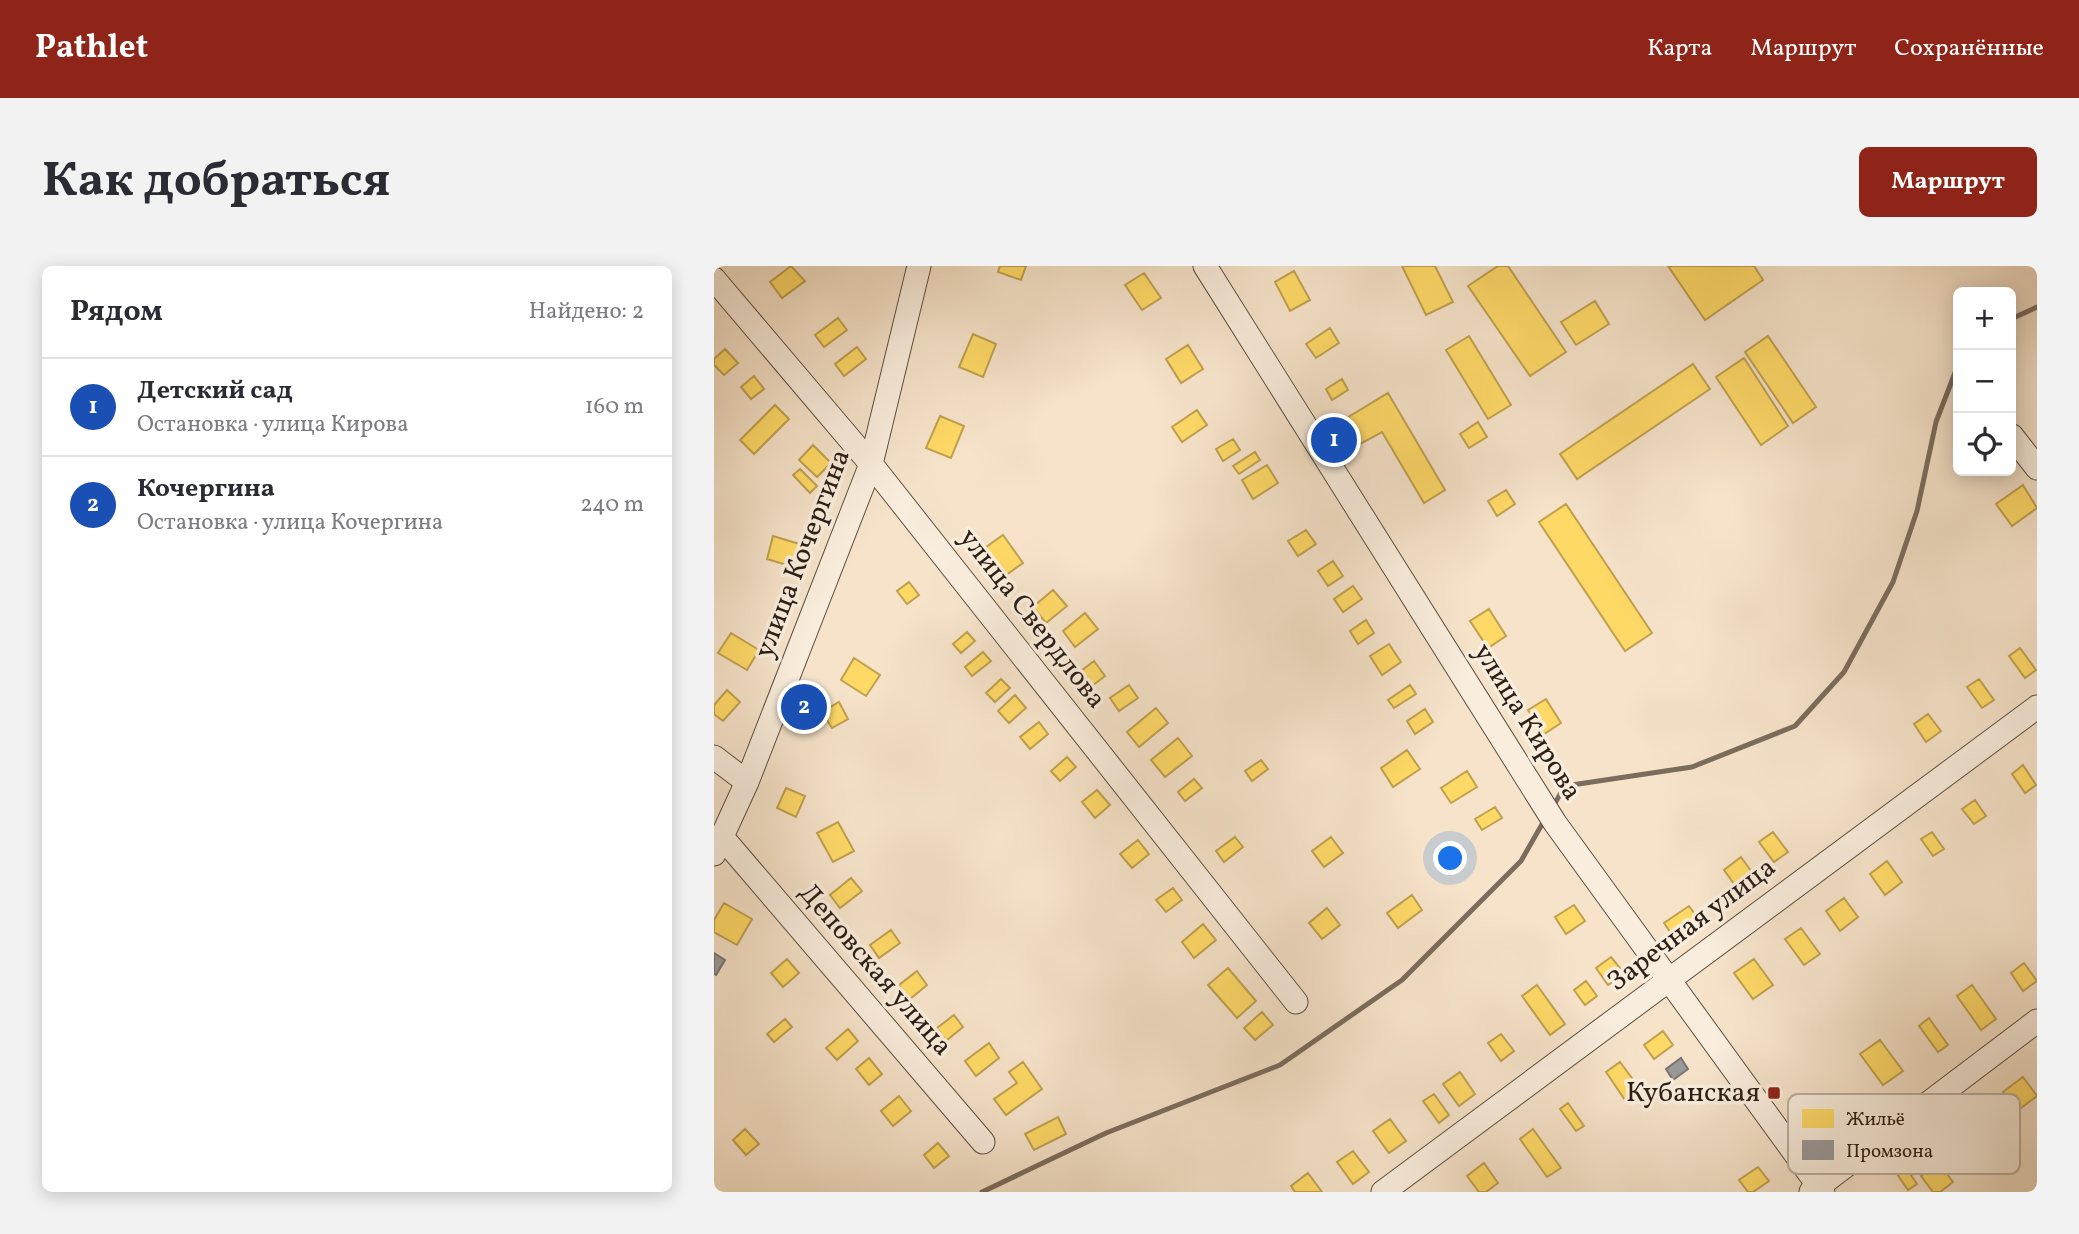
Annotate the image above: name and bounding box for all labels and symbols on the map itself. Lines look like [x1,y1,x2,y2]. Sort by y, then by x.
pin: 1 [1311,414,1357,466]
street label: улица Кочергина [745,444,861,664]
street label: улица Свердлова [949,520,1115,718]
street label: улица Кирова [1463,636,1591,808]
pin: 2 [781,681,827,733]
your location [1433,841,1467,875]
street label: Заречная улица [1600,849,1784,1001]
street label: Деповская улица [789,875,961,1065]
place label: Кубанская [1626,1074,1760,1113]
marker: Кубанская [1766,1085,1782,1101]
legend [1788,1094,2020,1174]
text: Жильё [1846,1107,1905,1133]
text: Промзона [1846,1139,1933,1165]

